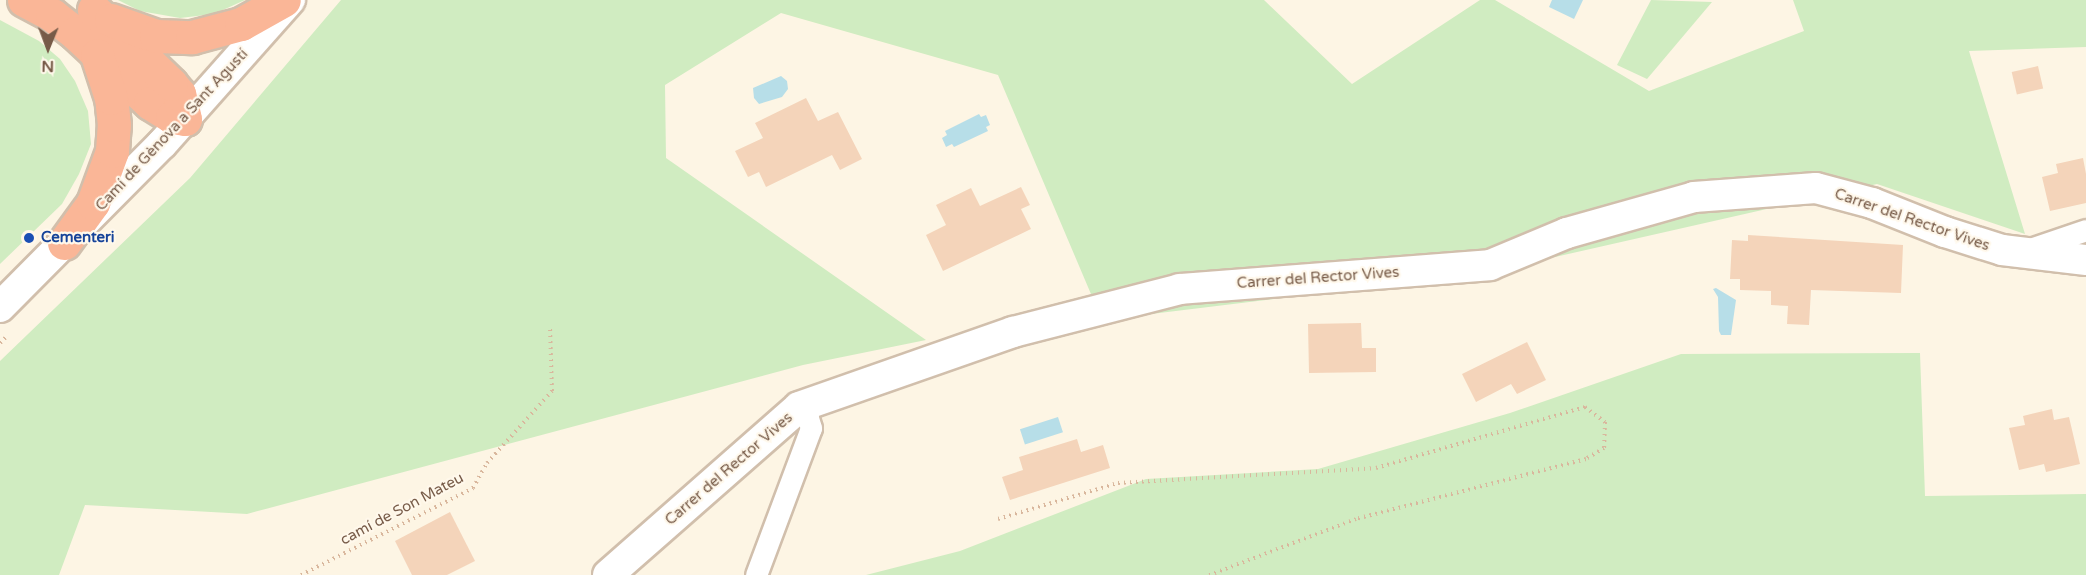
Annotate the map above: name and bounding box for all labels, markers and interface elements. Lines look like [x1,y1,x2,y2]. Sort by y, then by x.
north arrow [18,18,78,78]
street label: Camí de Gènova a Sant Agustí [92,45,252,215]
text: N [41,56,54,76]
street label: Carrer del Rector Vives [1832,185,1992,255]
place label: Cementeri [41,229,114,247]
marker: Cementeri [22,231,36,245]
street label: Carrer del Rector Vives [1236,263,1400,293]
street label: Carrer del Rector Vives [662,409,796,529]
street label: camí de Son Mateu [337,469,467,549]

